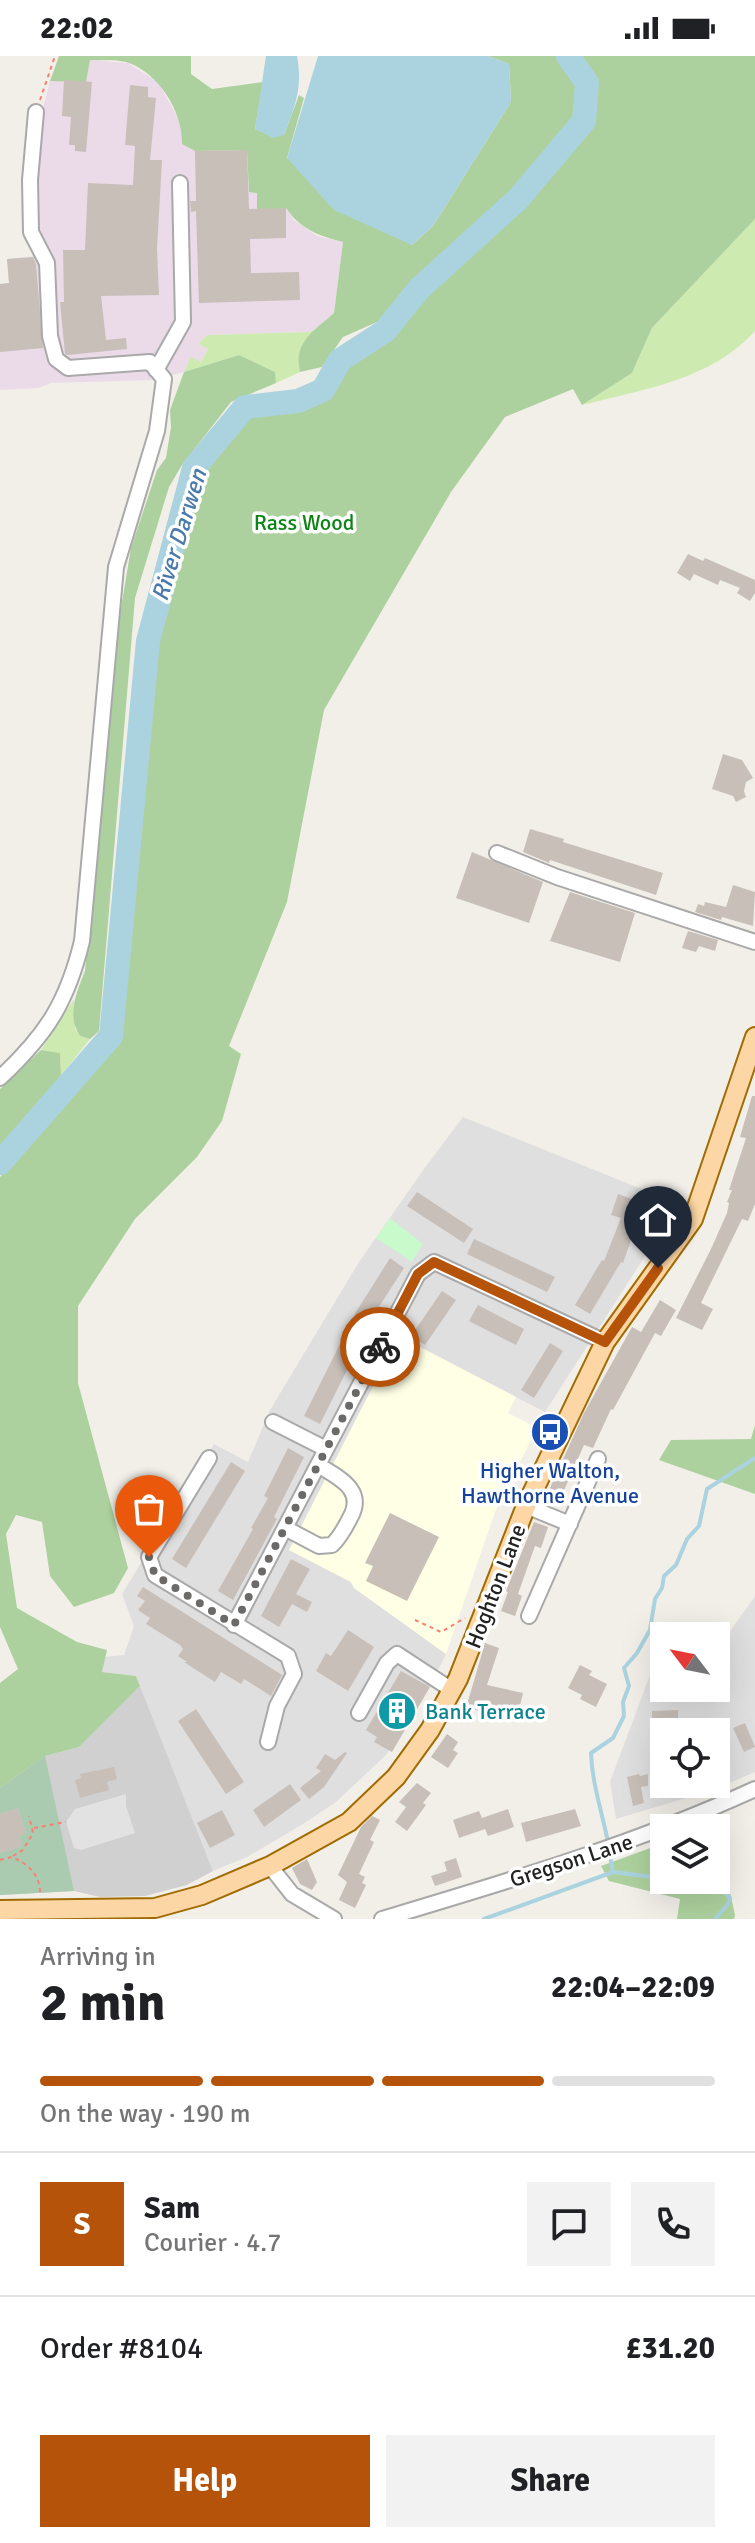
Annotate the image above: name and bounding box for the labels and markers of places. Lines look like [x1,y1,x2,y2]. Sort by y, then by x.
pin [624,1186,692,1268]
bus stop icon: Higher Walton, Hawthorne Avenue [529,1411,571,1453]
place label: Higher Walton, Hawthorne Avenue [461,1457,639,1509]
pin [115,1475,183,1557]
building icon: Bank Terrace [376,1690,418,1732]
place label: Bank Terrace [425,1698,546,1725]

